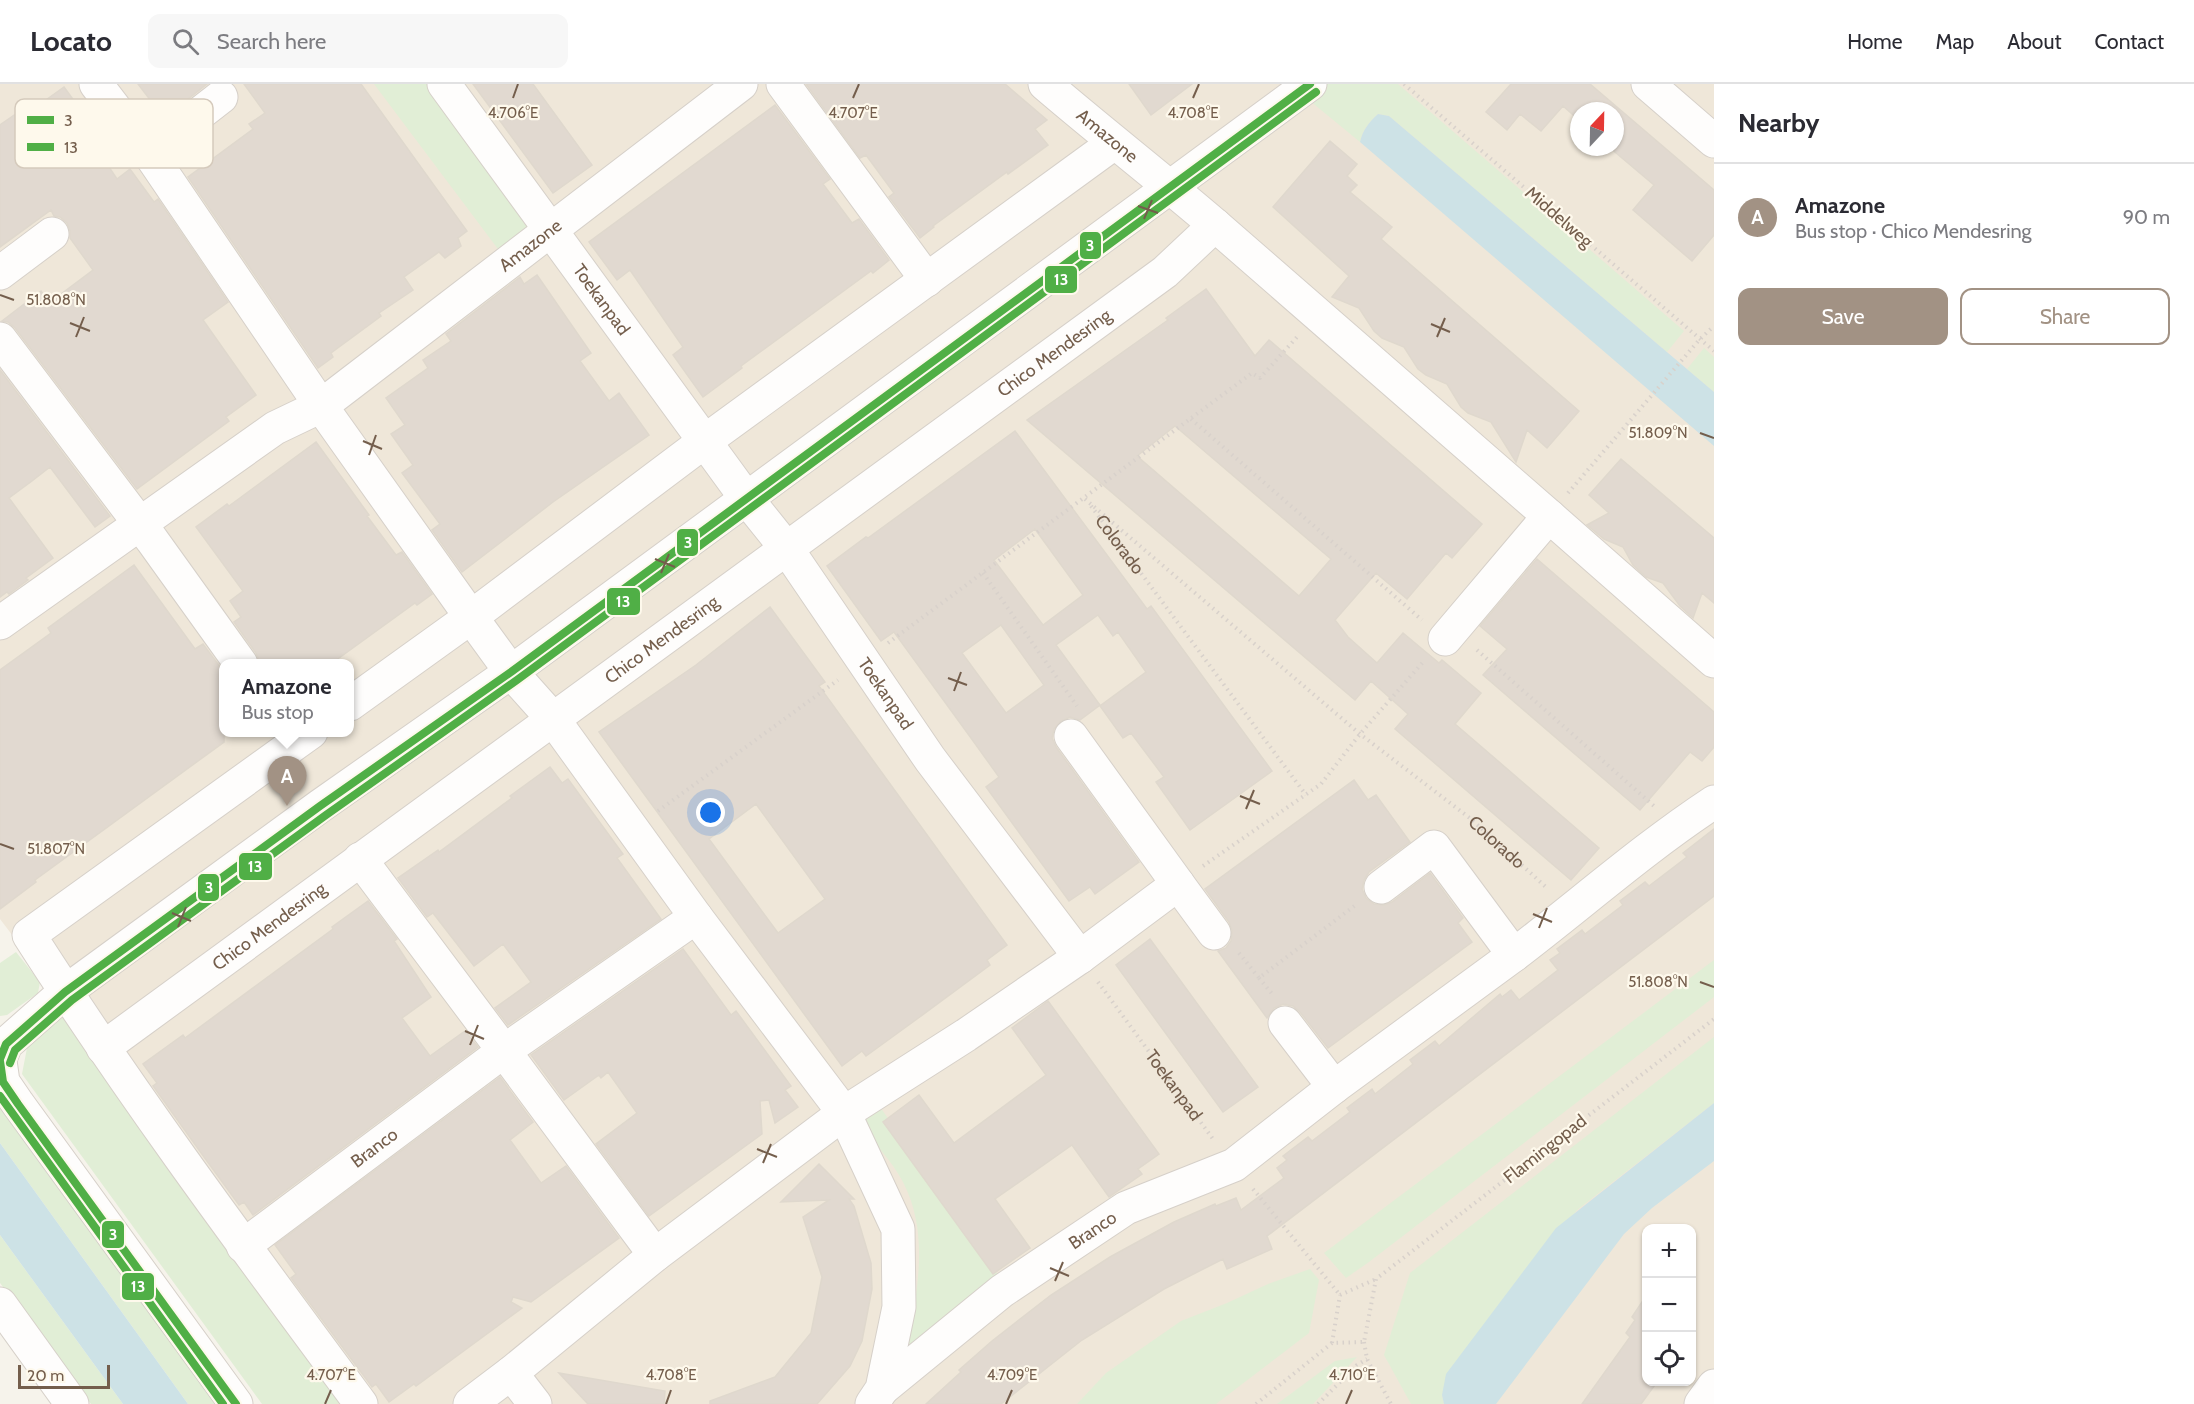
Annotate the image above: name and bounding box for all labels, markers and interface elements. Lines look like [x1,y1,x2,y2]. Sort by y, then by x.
search box [148,14,568,68]
text: Locato [30,24,112,58]
icon: search [169,25,202,58]
text: Search here [217,28,326,55]
text: Home [1847,29,1903,54]
text: Map [1936,29,1974,54]
text: About [2007,29,2061,54]
text: Contact [2094,29,2164,54]
legend [15,99,213,168]
north arrow [1570,102,1624,156]
text: 4.706°E [488,104,538,122]
text: 4.707°E [828,104,878,122]
street label: Amazone [1072,104,1142,167]
text: 4.708°E [1167,104,1219,122]
text: Nearby [1738,107,1819,139]
text: 3 [64,111,73,130]
text: 13 [64,138,78,157]
street label: Middelweg [1521,182,1598,253]
text: Amazone [1795,192,1885,219]
text: A [1751,205,1764,229]
text: 90 m [2123,205,2170,229]
street label: Amazone [495,215,566,276]
text: Bus stop · Chico Mendesring [1795,219,2032,243]
line badge: 3 [1079,231,1102,260]
text: 3 [1086,236,1094,255]
street label: Toekanpad [568,260,635,340]
line badge: 13 [1044,265,1078,294]
text: 13 [1054,270,1068,289]
button: Save [1738,288,1948,345]
button: Share [1960,288,2170,345]
text: 51.808°N [26,291,86,309]
street label: Chico Mendesring [993,304,1116,402]
text: 51.809°N [1628,424,1688,442]
street label: Colorado [1090,510,1149,579]
line badge: 3 [676,528,699,557]
text: 3 [684,533,692,552]
line badge: 13 [606,587,641,616]
street label: Chico Mendesring [600,590,724,689]
text: 13 [616,592,630,611]
street label: Toekanpad [853,653,918,734]
popup [219,659,354,737]
text: Amazone [241,673,332,700]
text: Bus stop [241,700,314,724]
pin: A [268,756,306,806]
your location [696,798,725,827]
street label: Colorado [1464,811,1529,874]
text: 51.807°N [27,840,85,858]
line badge: 13 [238,852,273,881]
text: 13 [248,857,262,876]
line badge: 3 [197,873,220,902]
street label: Chico Mendesring [208,877,331,975]
text: 3 [205,878,213,897]
text: 51.808°N [1628,973,1688,991]
street label: Toekanpad [1140,1045,1207,1125]
street label: Flamingopad [1499,1110,1591,1188]
street label: Branco [347,1123,402,1172]
street label: Branco [1065,1206,1121,1254]
line badge: 3 [101,1220,125,1249]
map controls [1642,1224,1696,1386]
button: + [1642,1224,1696,1278]
text: 3 [109,1225,117,1244]
line badge: 13 [121,1272,155,1301]
text: 13 [131,1277,145,1296]
button: − [1642,1278,1696,1332]
button: locate [1642,1332,1696,1386]
scale bar [18,1362,110,1390]
text: 20 m [27,1366,64,1385]
text: 4.707°E [306,1366,356,1384]
text: 4.708°E [645,1366,697,1384]
text: 4.709°E [987,1366,1037,1384]
text: 4.710°E [1328,1366,1376,1384]

